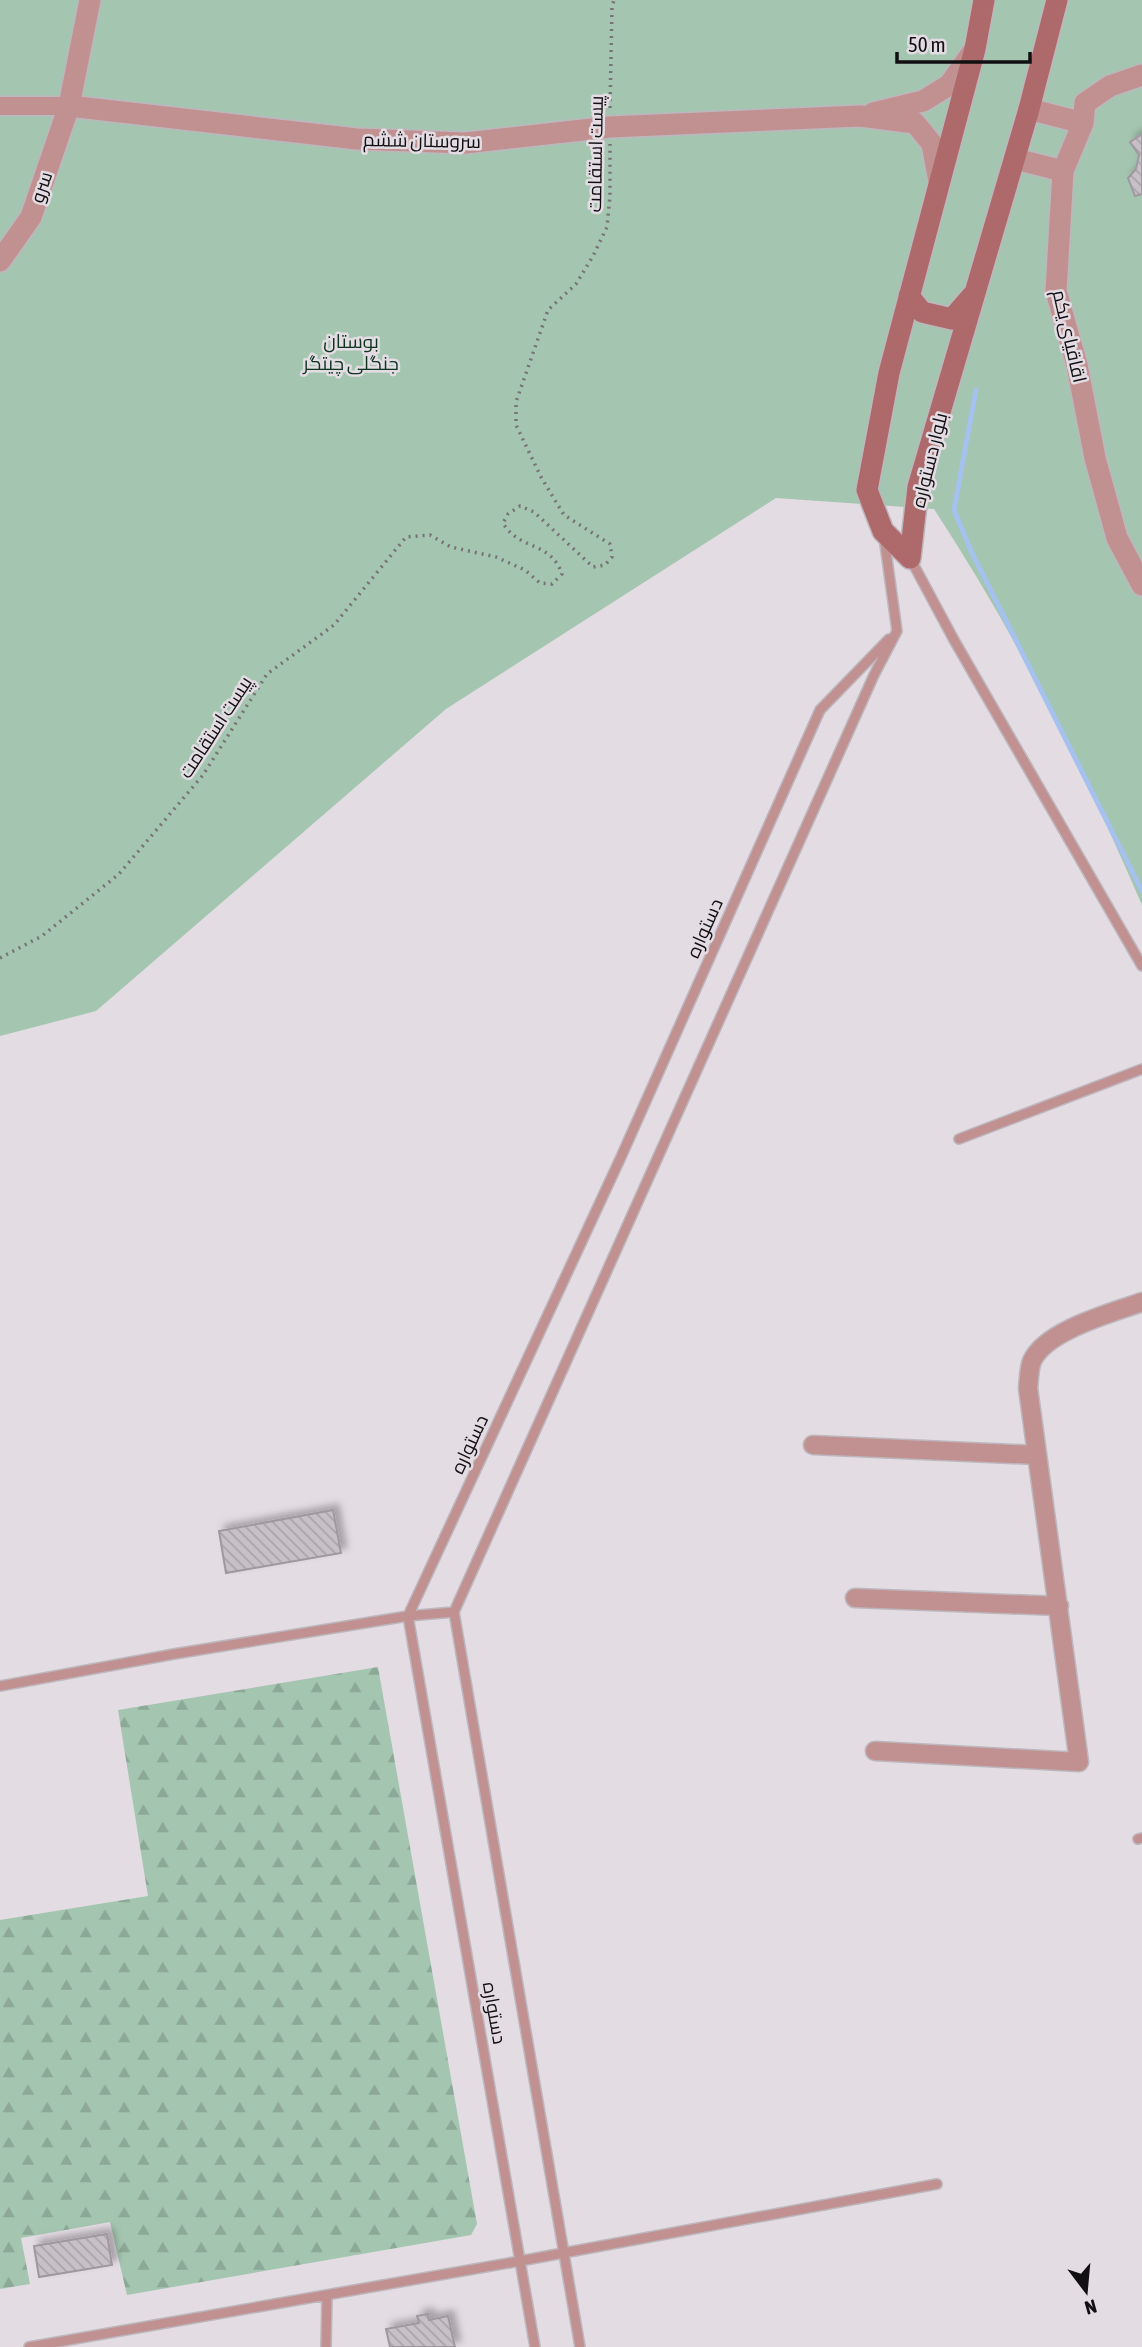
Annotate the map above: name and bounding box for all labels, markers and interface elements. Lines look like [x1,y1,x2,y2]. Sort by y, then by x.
scale bar [897,21,1030,65]
text: 50 m [908,32,946,56]
street label: پیست استقامت [583,95,609,213]
street label: سروستان ششم [363,128,481,155]
street label: سرو [25,169,57,206]
street label: اقاقیای یکم [1046,287,1091,385]
park label: بوستان جنگلی چیتگر [302,330,399,376]
street label: بلوار دستواره [907,410,952,510]
street label: پیست استقامت [174,672,258,783]
street label: دستواره [681,895,728,962]
street label: دستواره [446,1411,493,1477]
street label: دستواره [478,1980,511,2046]
north arrow [1051,2256,1121,2326]
text: N [1082,2295,1099,2319]

